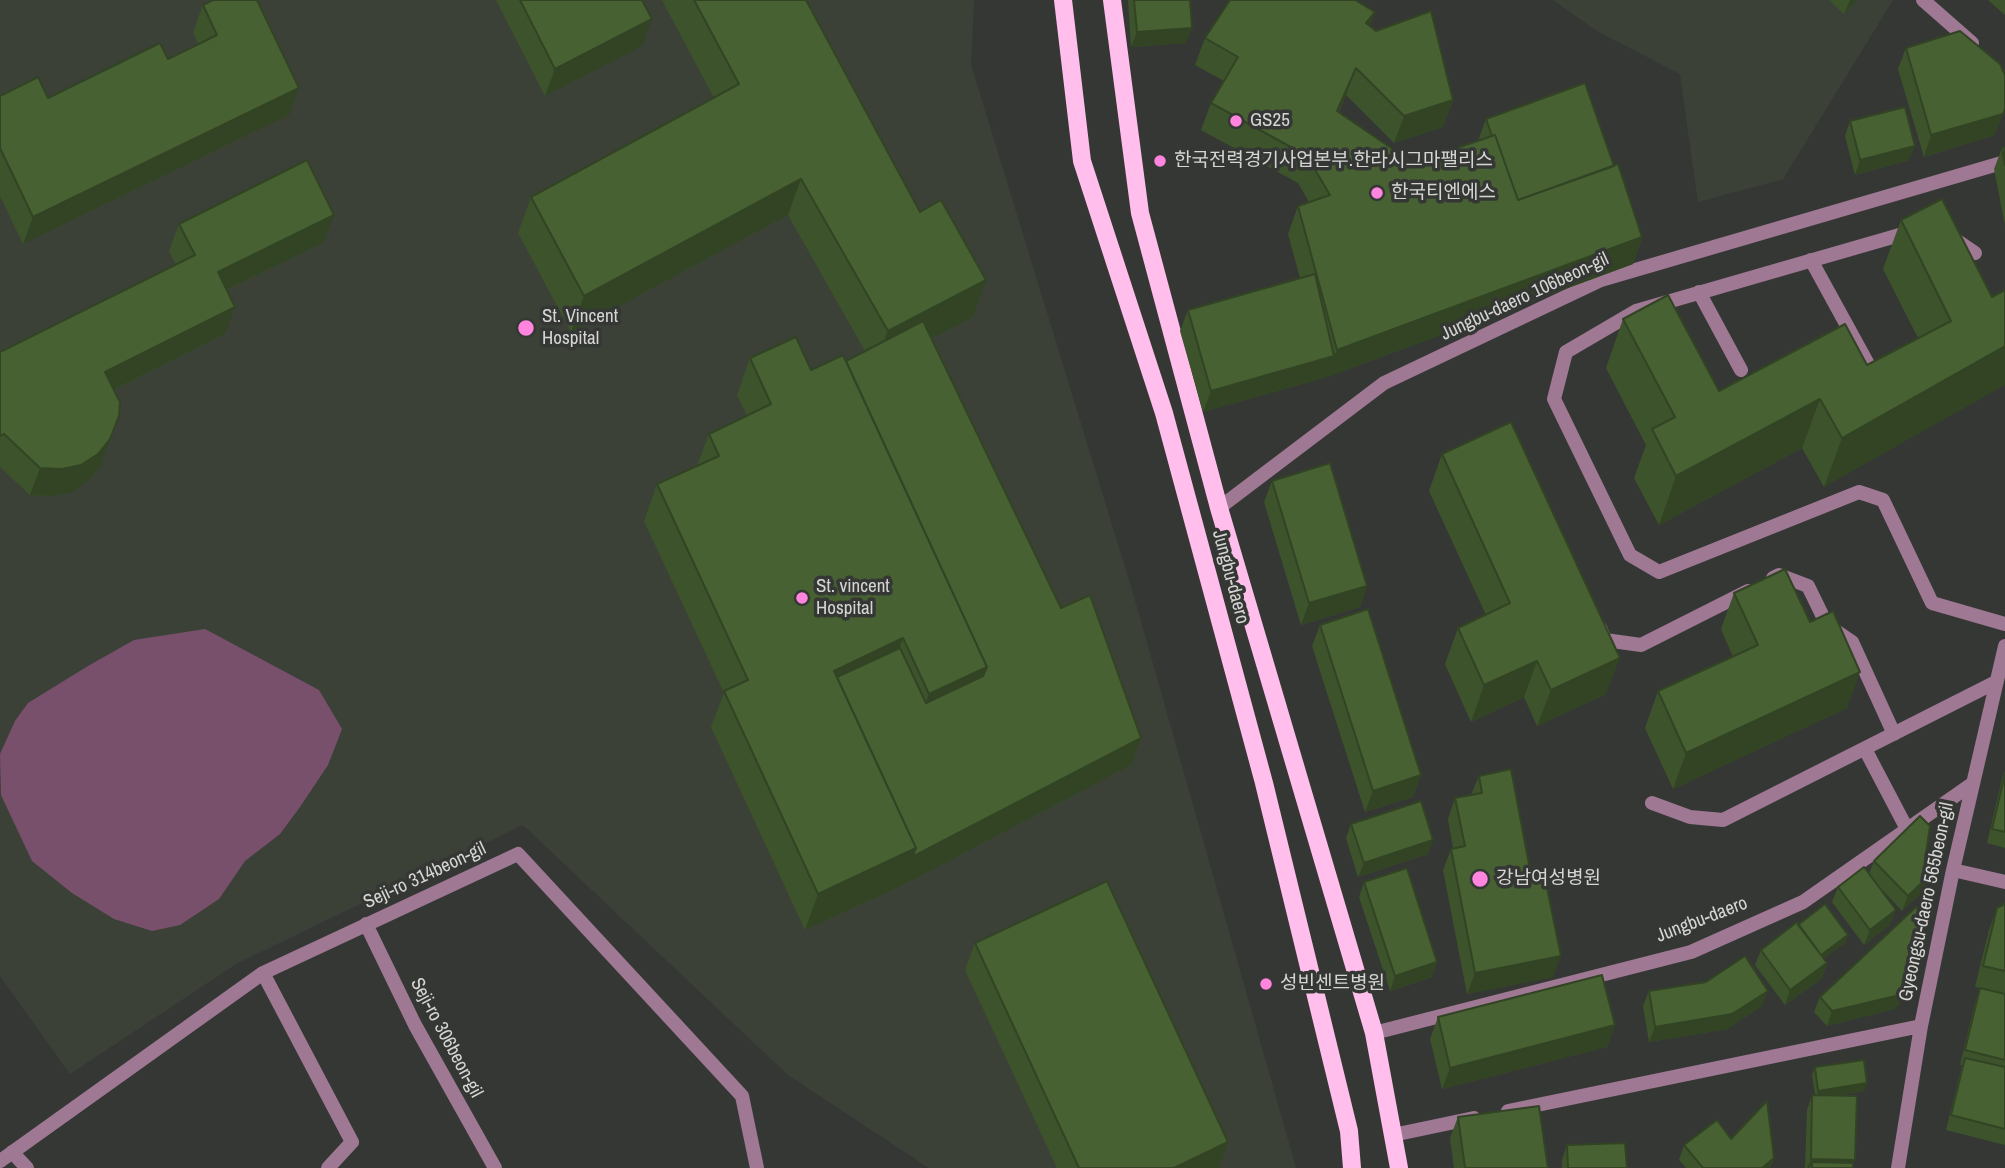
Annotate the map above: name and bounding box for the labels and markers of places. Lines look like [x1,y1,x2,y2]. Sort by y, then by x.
place label: GS25 [1250,110,1290,132]
marker: GS25 [1228,113,1244,129]
place label: 한국전력경기사업본부.한라시그마팰리스 [1174,150,1493,172]
marker: 한국전력경기사업본부.한라시그마팰리스 [1152,153,1168,169]
place label: 한국티엔에스 [1391,182,1496,204]
marker: 한국티엔에스 [1369,185,1385,201]
place label: St. Vincent Hospital [542,306,618,350]
marker: St. Vincent Hospital [516,318,536,338]
place label: St. vincent Hospital [816,576,890,620]
marker: St. vincent Hospital [794,590,810,606]
place label: 강남여성병원 [1496,868,1601,890]
marker: 강남여성병원 [1470,869,1490,889]
place label: 성빈센트병원 [1280,973,1385,995]
marker: 성빈센트병원 [1258,976,1274,992]

